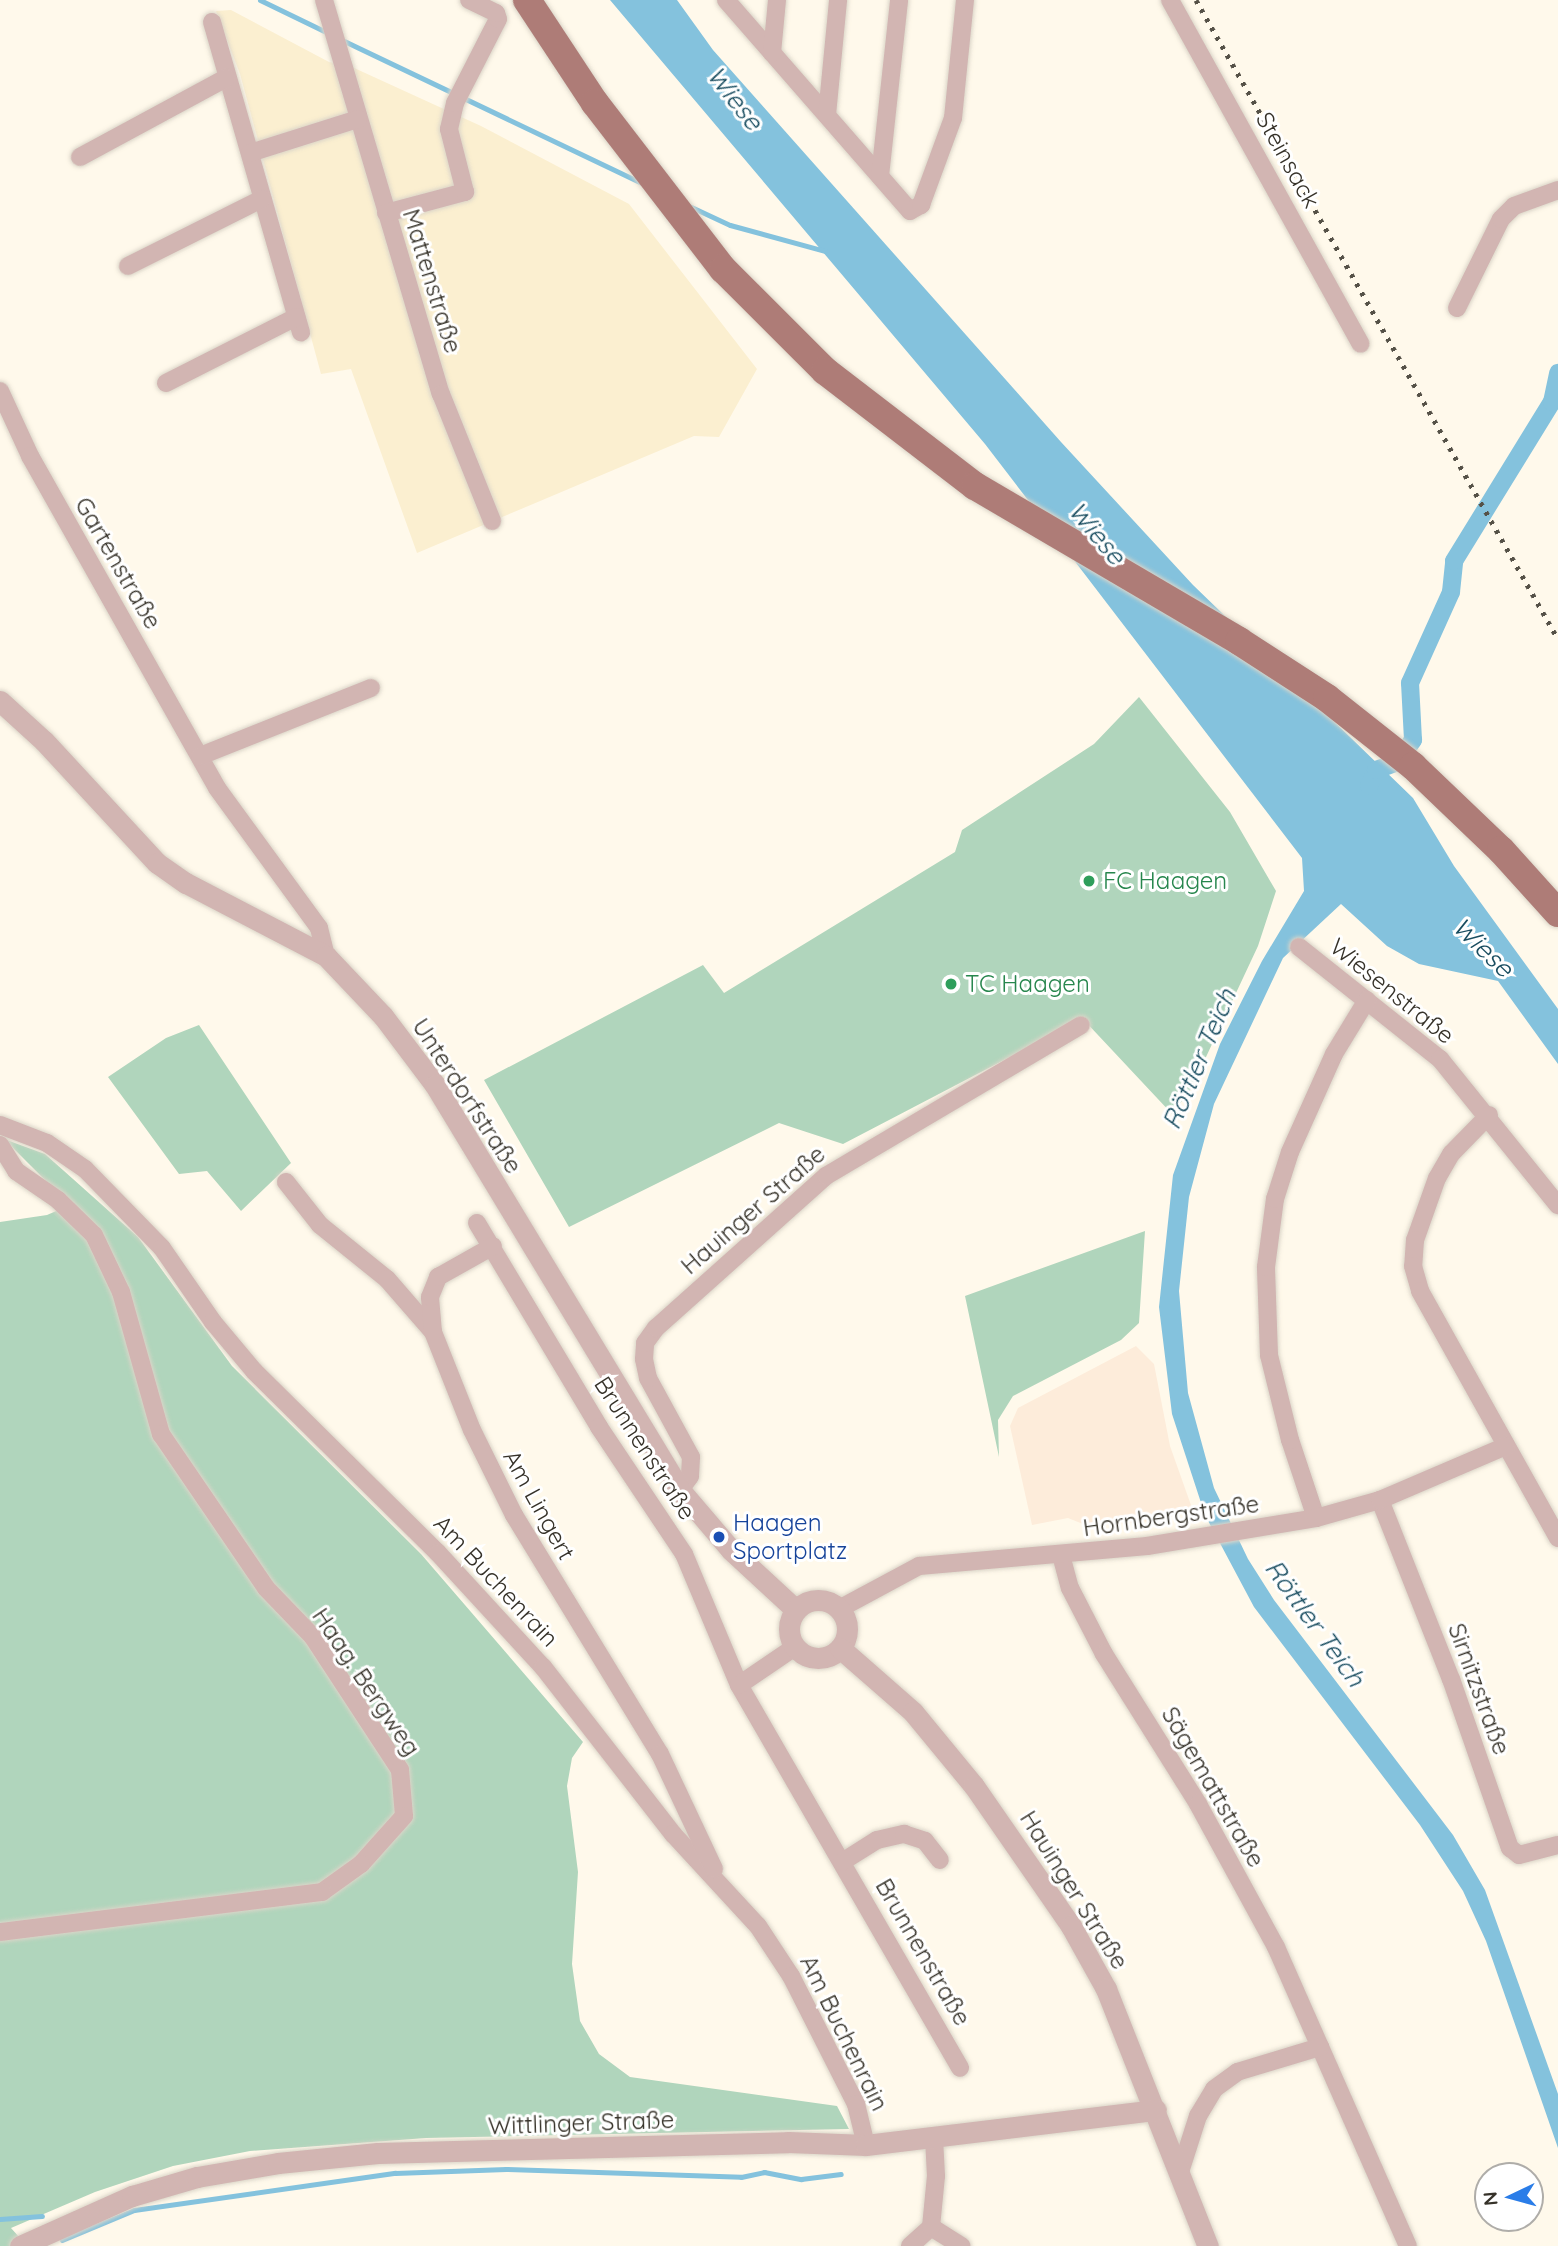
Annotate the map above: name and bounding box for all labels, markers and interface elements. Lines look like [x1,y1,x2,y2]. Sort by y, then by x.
water label: Wiese [700,60,770,136]
street label: Steinsack [1250,107,1326,213]
street label: Mattenstraße [396,206,468,356]
street label: Gartenstraße [69,492,167,634]
water label: Wiese [1062,495,1132,571]
place label: FC Haagen [1103,867,1227,895]
marker: FC Haagen [1081,873,1097,889]
water label: Wiese [1446,911,1520,983]
street label: Wiesenstraße [1324,932,1460,1050]
place label: TC Haagen [965,970,1090,998]
marker: TC Haagen [943,976,959,992]
water label: Röttler Teich [1155,984,1243,1134]
street label: Unterdorfstraße [406,1013,528,1179]
street label: Hauinger Straße [675,1140,831,1280]
street label: Brunnenstraße [588,1371,702,1525]
street label: Am Lingert [497,1445,581,1565]
street label: Hornbergstraße [1081,1489,1261,1543]
street label: Am Buchenrain [428,1509,564,1653]
place label: Haagen Sportplatz [733,1509,847,1565]
marker: Haagen Sportplatz [711,1529,727,1545]
water label: Röttler Teich [1258,1553,1372,1693]
street label: Haag. Bergweg [306,1603,426,1761]
street label: Sirnitzstraße [1442,1619,1516,1759]
street label: Sägemattstraße [1155,1702,1271,1872]
street label: Hauinger Straße [1014,1805,1134,1975]
street label: Brunnenstraße [869,1873,977,2031]
street label: Am Buchenrain [794,1951,894,2115]
street label: Wittlinger Straße [487,2105,675,2141]
north arrow [1474,2162,1544,2232]
text: N [1478,2191,1503,2207]

